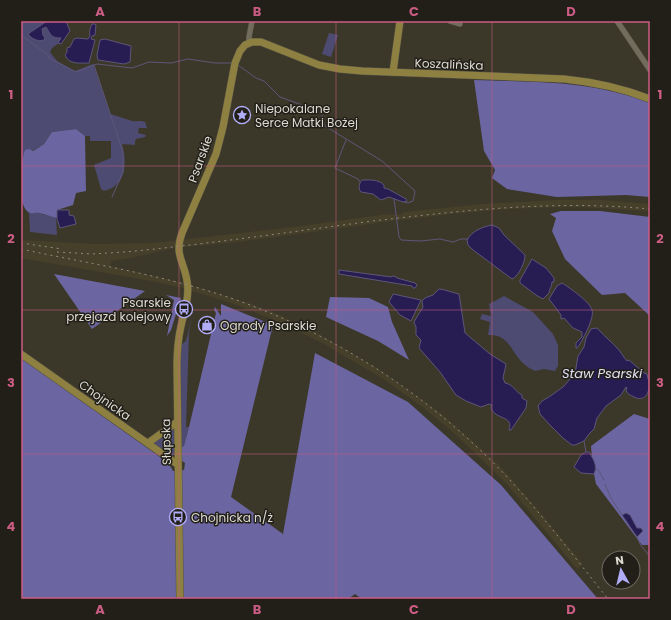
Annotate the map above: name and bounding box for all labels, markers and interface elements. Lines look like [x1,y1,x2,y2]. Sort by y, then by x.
text: A [95,2,105,21]
text: B [253,2,262,21]
text: C [409,2,419,21]
text: D [566,2,576,21]
street label: Koszalińska [414,54,484,74]
text: 1 [9,85,13,104]
text: 1 [658,85,662,104]
place label: Niepokalane Serce Matki Bożej [255,100,358,131]
place icon: Niepokalane Serce Matki Bożej [232,105,252,125]
street label: Psarskie [184,133,216,185]
text: 2 [7,229,15,248]
text: 2 [656,229,664,248]
place label: Psarskie przejazd kolejowy [66,294,171,325]
bus stop icon: Psarskie przejazd kolejowy [174,299,194,319]
shop icon: Ogrody Psarskie [197,315,217,335]
place label: Ogrody Psarskie [220,317,316,334]
water label: Staw Psarski [562,364,643,383]
text: 3 [7,373,15,392]
text: 3 [656,373,664,392]
street label: Chojnicka [76,376,134,424]
street label: Słupska [157,419,175,465]
bus stop icon: Chojnicka n/ż [168,507,188,527]
place label: Chojnicka n/ż [191,509,273,526]
text: 4 [7,517,16,536]
text: 4 [656,517,665,536]
north arrow [601,550,641,590]
text: N [614,552,625,569]
text: A [95,600,105,619]
text: B [253,600,262,619]
text: C [409,600,419,619]
text: D [566,600,576,619]

